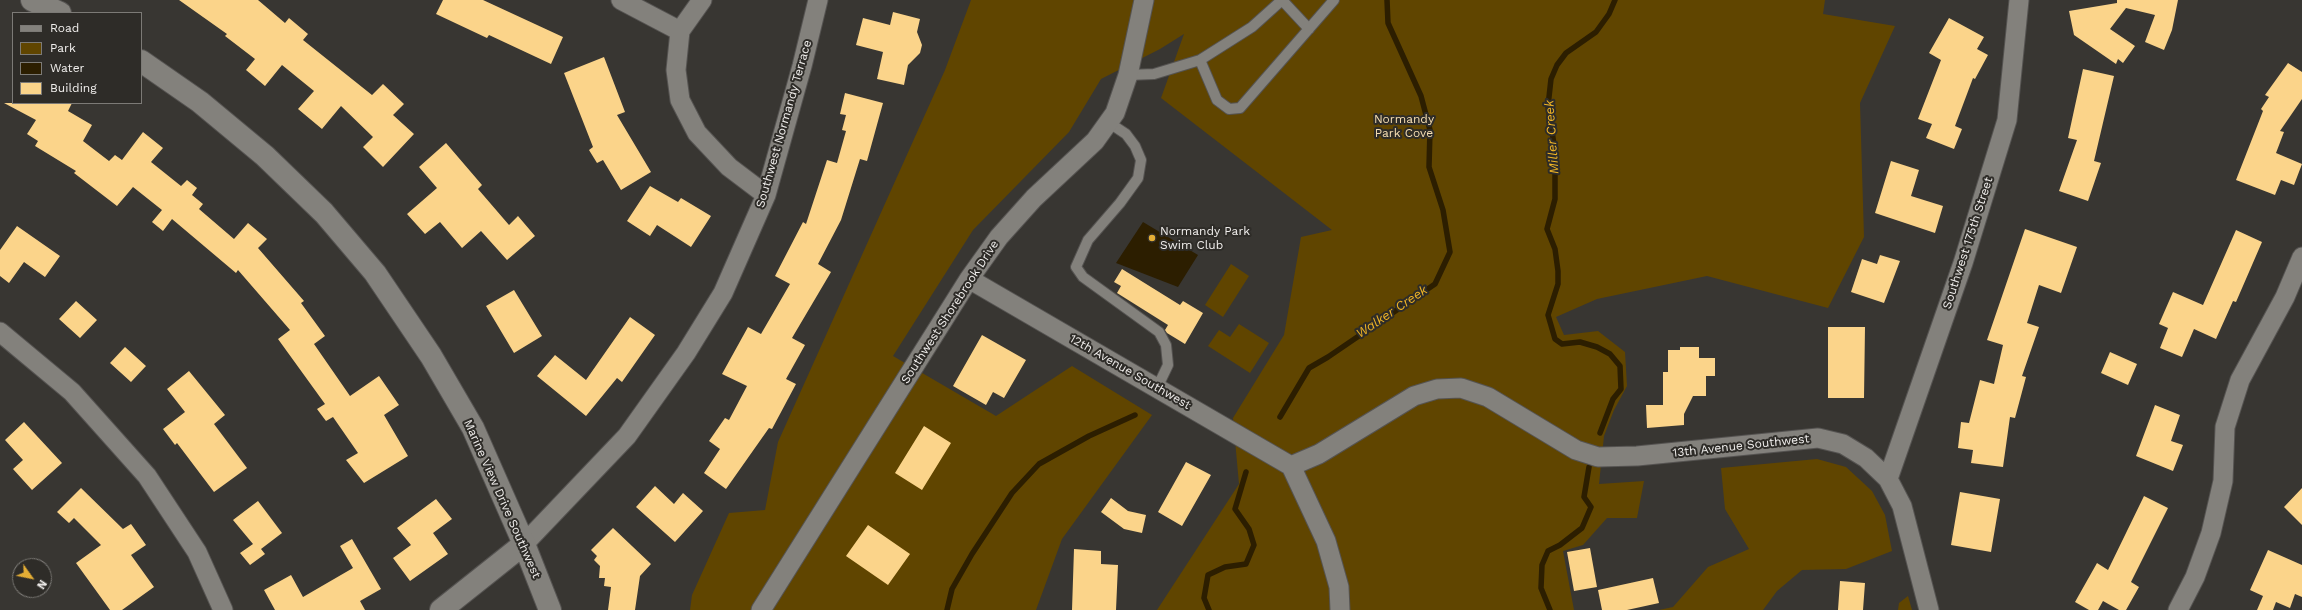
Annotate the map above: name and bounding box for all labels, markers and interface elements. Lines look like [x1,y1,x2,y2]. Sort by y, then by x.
legend [12,12,142,104]
text: Road [50,21,79,35]
street label: Southwest Normandy Terrace [753,38,815,210]
text: Park [50,41,76,55]
text: Water [50,61,84,75]
text: Building [50,81,97,95]
water label: Miller Creek [1542,99,1562,175]
park label: Normandy Park Cove [1374,112,1434,140]
street label: Southwest 175th Street [1940,175,1996,311]
place label: Normandy Park Swim Club [1160,224,1250,252]
marker: Normandy Park Swim Club [1147,233,1157,243]
street label: Southwest Shorebrook Drive [898,238,1002,386]
water label: Walker Creek [1353,282,1431,342]
street label: 12th Avenue Southwest [1067,331,1193,413]
street label: Marine View Drive Southwest [460,417,544,581]
street label: 13th Avenue Southwest [1672,432,1810,460]
north arrow [12,558,52,598]
text: N [34,577,49,591]

